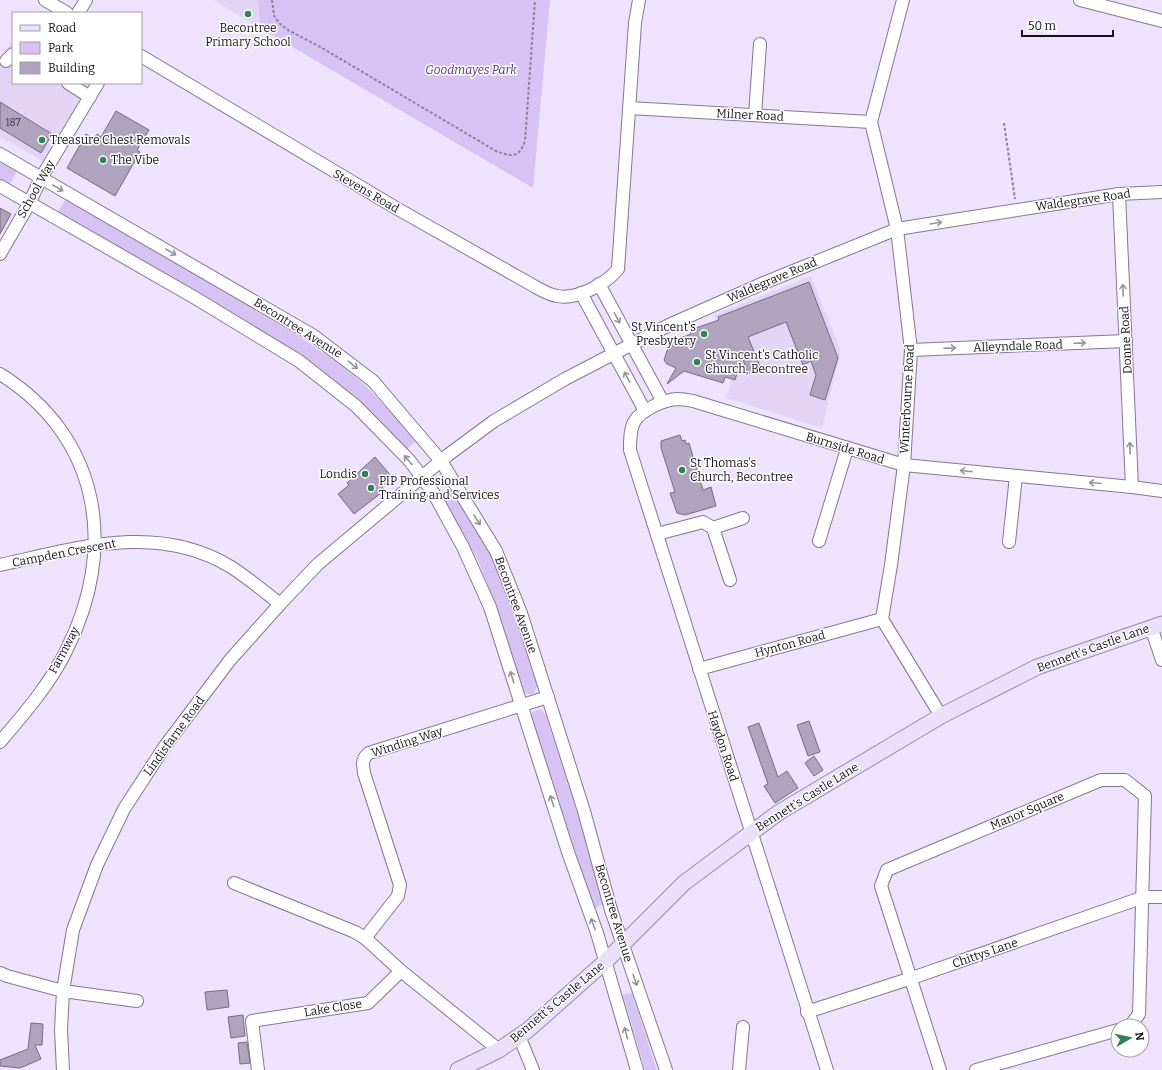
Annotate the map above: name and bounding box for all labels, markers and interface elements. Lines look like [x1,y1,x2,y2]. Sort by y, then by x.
marker: Becontree Primary School [243,9,253,19]
legend [12,12,142,84]
scale bar [1022,12,1113,38]
text: 50 m [1028,19,1057,33]
text: Road [48,21,76,35]
place label: Becontree Primary School [205,21,291,49]
text: Park [48,41,74,55]
text: Building [48,61,95,75]
park label: Goodmayes Park [425,63,517,77]
street label: Milner Road [716,106,784,124]
house number: 187 [5,117,21,129]
place label: Treasure Chest Removals [50,133,190,147]
marker: Treasure Chest Removals [37,135,47,145]
place label: The Vibe [111,153,159,167]
marker: The Vibe [98,155,108,165]
street label: School Way [14,157,58,220]
street label: Stevens Road [330,166,402,216]
one-way arrow [52,185,64,193]
street label: Waldegrave Road [1034,186,1132,214]
one-way arrow [929,219,942,227]
one-way arrow [165,249,177,257]
street label: Waldegrave Road [725,255,819,305]
one-way arrow [1120,284,1127,297]
street label: Becontree Avenue [251,295,345,361]
street label: Donne Road [1117,306,1135,374]
one-way arrow [614,312,621,324]
place label: St Vincent's Presbytery [631,320,697,348]
marker: St Vincent's Presbytery [699,329,709,339]
street label: Alleyndale Road [973,337,1063,355]
one-way arrow [1073,339,1086,347]
street label: Winterbourne Road [897,344,917,454]
one-way arrow [943,345,956,352]
place label: St Vincent's Catholic Church, Becontree [705,348,818,376]
marker: St Vincent's Catholic Church, Becontree [692,357,702,367]
one-way arrow [347,360,358,369]
one-way arrow [622,371,630,383]
street label: Burnside Road [804,429,886,467]
one-way arrow [1127,442,1134,455]
one-way arrow [404,455,413,465]
place label: St Thomas's Church, Becontree [690,456,793,484]
marker: St Thomas's Church, Becontree [677,465,687,475]
place label: Londis [320,467,357,481]
one-way arrow [960,468,973,475]
marker: Londis [360,469,370,479]
place label: PIP Professional Training and Services [379,474,500,502]
one-way arrow [1089,480,1102,487]
marker: PIP Professional Training and Services [366,483,376,493]
one-way arrow [474,514,482,526]
street label: Campden Crescent [11,536,118,570]
street label: Becontree Avenue [492,555,540,655]
street label: Bennett's Castle Lane [1035,621,1151,675]
street label: Farmway [46,624,82,676]
street label: Hynton Road [753,628,827,660]
one-way arrow [508,671,516,683]
street label: Lindisfarne Road [141,694,207,778]
street label: Haydon Road [705,709,741,783]
street label: Winding Way [370,724,445,760]
street label: Bennett's Castle Lane [753,760,861,834]
street label: Manor Square [988,789,1066,833]
one-way arrow [548,794,555,807]
street label: Becontree Avenue [592,862,636,964]
one-way arrow [589,918,597,930]
street label: Chittys Lane [950,935,1020,971]
street label: Bennett's Castle Lane [507,959,607,1045]
one-way arrow [632,973,639,986]
street label: Lake Close [303,997,363,1019]
north arrow [1110,1018,1150,1058]
one-way arrow [622,1026,629,1039]
text: N [1132,1031,1147,1042]

